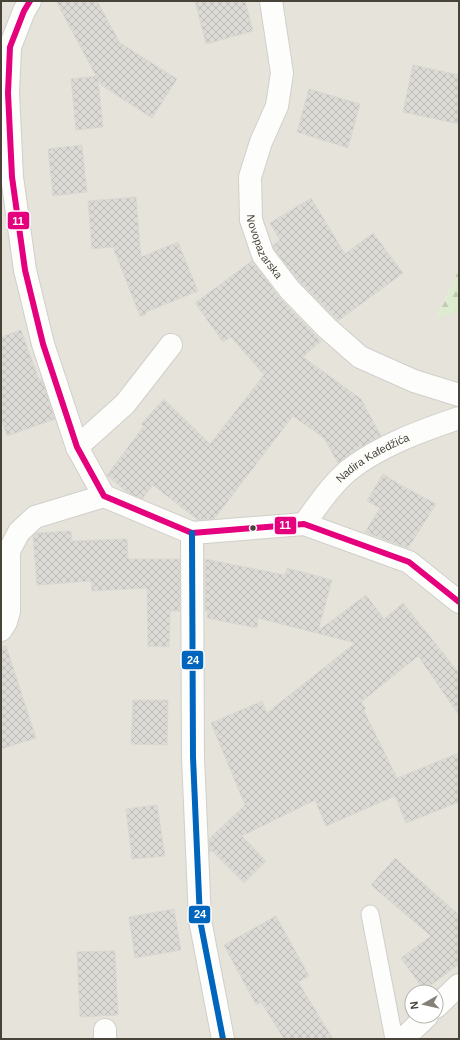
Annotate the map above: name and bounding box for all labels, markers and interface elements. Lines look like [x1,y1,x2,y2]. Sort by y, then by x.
line badge: 11 [7,211,30,230]
street label: Novopazarska [245,214,285,281]
text: 11 [12,215,24,227]
street label: Nadira Kafedžića [334,431,412,485]
line badge: 11 [274,516,297,535]
text: 11 [279,519,291,531]
unlabelled marker [248,523,258,533]
line badge: 24 [181,650,204,670]
text: 24 [187,654,200,666]
line badge: 24 [188,905,211,924]
text: 24 [194,908,207,920]
north arrow [404,984,444,1024]
text: N [408,1001,421,1010]

